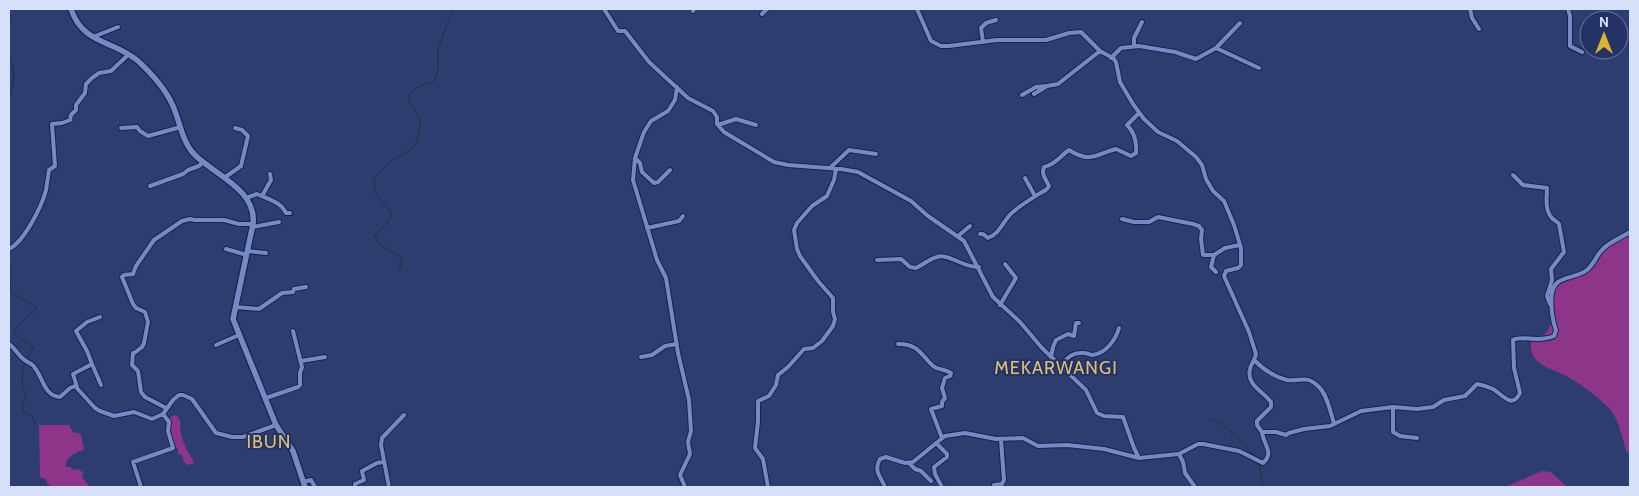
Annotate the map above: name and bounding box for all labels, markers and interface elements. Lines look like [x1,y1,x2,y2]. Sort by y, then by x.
north arrow [1579,10,1629,60]
text: N [1599,13,1609,31]
district label: MEKARWANGI [994,357,1118,379]
district label: IBUN [246,431,292,453]

